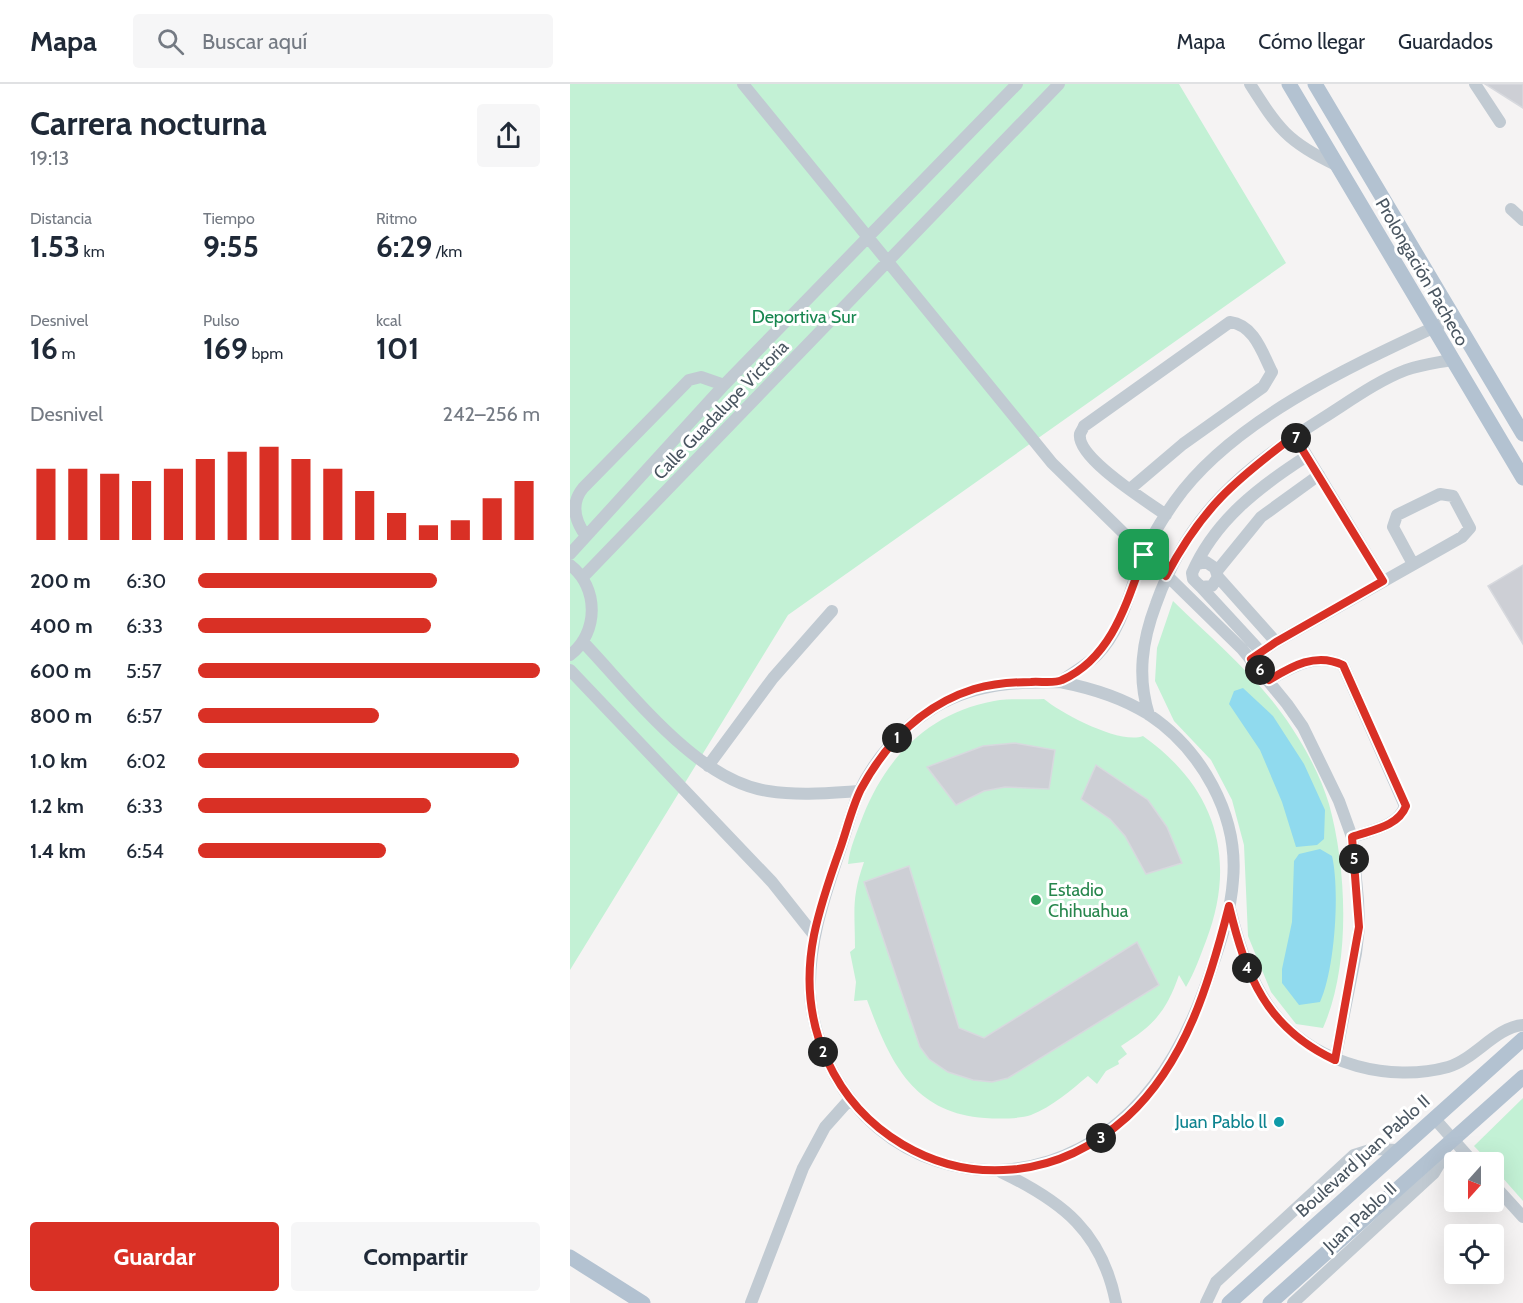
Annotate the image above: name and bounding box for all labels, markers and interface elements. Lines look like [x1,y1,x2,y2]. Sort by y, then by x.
search box [133,14,553,68]
text: Mapa [30,24,97,58]
icon: search [154,25,187,58]
text: Buscar aquí [202,28,307,55]
text: Mapa [1177,29,1225,54]
text: Cómo llegar [1258,29,1365,54]
text: Guardados [1398,29,1493,54]
text: Carrera nocturna [30,103,267,143]
button: share [477,104,540,167]
text: 19:13 [30,146,69,170]
street label: Prolongación Pacheco [1371,194,1473,350]
text: Distancia [30,209,92,228]
text: Tiempo [203,209,255,228]
text: Ritmo [376,209,417,228]
text: 1.53 [30,228,80,265]
text: 9:55 [203,228,259,265]
text: 6:29 [376,228,432,265]
text: km [80,242,105,261]
text: /km [432,242,462,261]
park label: Deportiva Sur [752,306,857,328]
text: Desnivel [30,311,88,330]
text: Pulso [203,311,240,330]
text: kcal [376,311,402,330]
text: 16 [30,330,58,367]
text: 169 [203,330,248,367]
text: 101 [376,330,419,367]
street label: Calle Guadalupe Victoria [649,336,793,484]
text: m [58,344,76,363]
text: bpm [248,344,283,363]
text: Desnivel [30,402,103,426]
text: 242–256 m [443,402,540,426]
pin: 7 [1281,423,1311,453]
text: 7 [1292,428,1300,447]
pin [1118,529,1169,580]
icon: arrive [1127,538,1160,571]
text: 200 m [30,569,91,593]
text: 6:30 [126,569,166,593]
text: 400 m [30,614,93,638]
text: 6:33 [126,614,163,638]
pin: 6 [1245,655,1275,685]
text: 600 m [30,659,91,683]
text: 5:57 [126,659,162,683]
text: 6 [1256,660,1265,679]
text: 800 m [30,704,92,728]
text: 6:57 [126,704,162,728]
pin: 1 [882,723,912,753]
text: 1 [894,728,900,747]
text: 1.0 km [30,749,87,773]
text: 6:02 [126,749,166,773]
text: 1.2 km [30,794,84,818]
text: 6:33 [126,794,163,818]
text: 1.4 km [30,839,86,863]
text: 6:54 [126,839,164,863]
pin: 5 [1339,844,1369,874]
text: 5 [1350,849,1358,868]
place label: Estadio Chihuahua [1048,879,1129,922]
marker: Estadio Chihuahua [1029,893,1043,907]
pin: 4 [1232,953,1262,983]
text: 4 [1242,958,1252,977]
pin: 2 [808,1037,838,1067]
text: 2 [819,1042,827,1061]
street label: Boulevard Juan Pablo II [1292,1090,1434,1222]
place label: Juan Pablo ll [1174,1111,1268,1133]
marker: Juan Pablo ll [1272,1115,1286,1129]
pin: 3 [1086,1123,1116,1153]
text: 3 [1097,1128,1105,1147]
north arrow [1444,1152,1504,1212]
map controls [1444,1152,1504,1284]
street label: Juan Pablo II [1319,1178,1401,1256]
button: Guardar [30,1222,279,1291]
button: Compartir [291,1222,540,1291]
button: locate [1444,1224,1504,1284]

